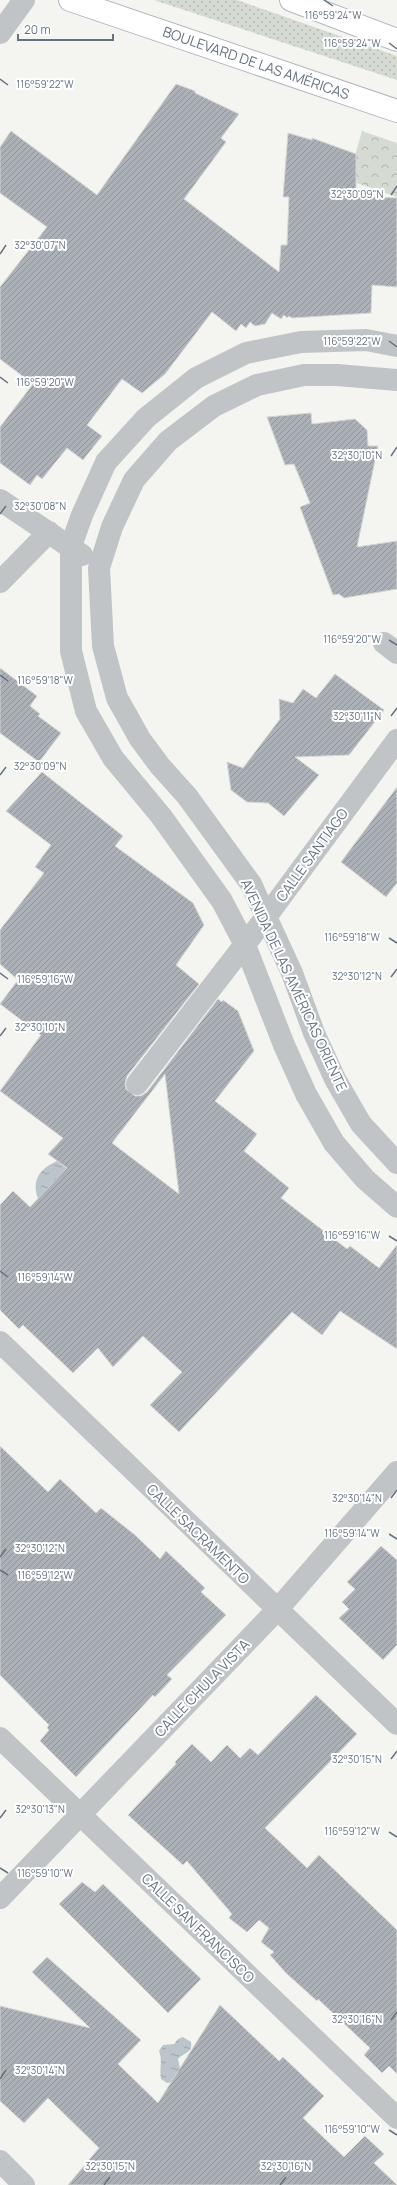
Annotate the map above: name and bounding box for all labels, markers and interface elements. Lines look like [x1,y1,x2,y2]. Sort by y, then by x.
text: 116°59'24"W [305,8,362,22]
scale bar [18,16,113,42]
text: 20 m [24,21,51,38]
street label: BOULEVARD DE LAS AMÉRICAS [160,22,352,104]
text: 116°59'24"W [324,36,381,50]
text: 116°59'22"W [16,77,74,91]
text: 32°30'09"N [331,187,383,201]
text: 32°30'07"N [14,238,66,252]
text: 116°59'22"W [323,334,381,348]
text: 116°59'20"W [16,375,74,389]
text: 32°30'10"N [332,448,382,462]
text: 32°30'08"N [14,499,66,513]
text: 116°59'20"W [323,632,381,646]
text: 116°59'18"W [17,673,73,687]
text: 32°30'11"N [333,709,381,723]
text: 32°30'09"N [14,759,66,773]
street label: CALLE SANTIAGO [271,804,352,905]
street label: AVENIDA DE LAS AMÉRICAS ORIENTE [237,876,352,1094]
text: 116°59'18"W [324,930,380,944]
text: 32°30'12"N [332,969,382,983]
text: 116°59'16"W [17,972,74,986]
text: 32°30'10"N [15,1020,65,1034]
text: 116°59'16"W [324,1228,381,1242]
text: 116°59'14"W [17,1270,73,1284]
street label: CALLE SACRAMENTO [143,1479,254,1588]
text: 32°30'14"N [332,1491,382,1505]
text: 116°59'14"W [324,1526,380,1540]
text: 32°30'12"N [15,1541,65,1555]
text: 116°59'12"W [17,1568,73,1582]
street label: CALLE CHULA VISTA [150,1634,253,1741]
text: 32°30'15"N [332,1752,382,1766]
text: 32°30'13"N [15,1802,65,1816]
text: 116°59'12"W [324,1824,380,1838]
text: 116°59'10"W [17,1866,74,1880]
street label: CALLE SAN FRANCISCO [138,1869,259,1987]
text: 32°30'16"N [332,2012,382,2026]
text: 32°30'14"N [15,2063,65,2077]
text: 116°59'10"W [324,2122,381,2136]
text: 32°30'15"N [85,2159,135,2173]
text: 32°30'16"N [261,2159,311,2173]

